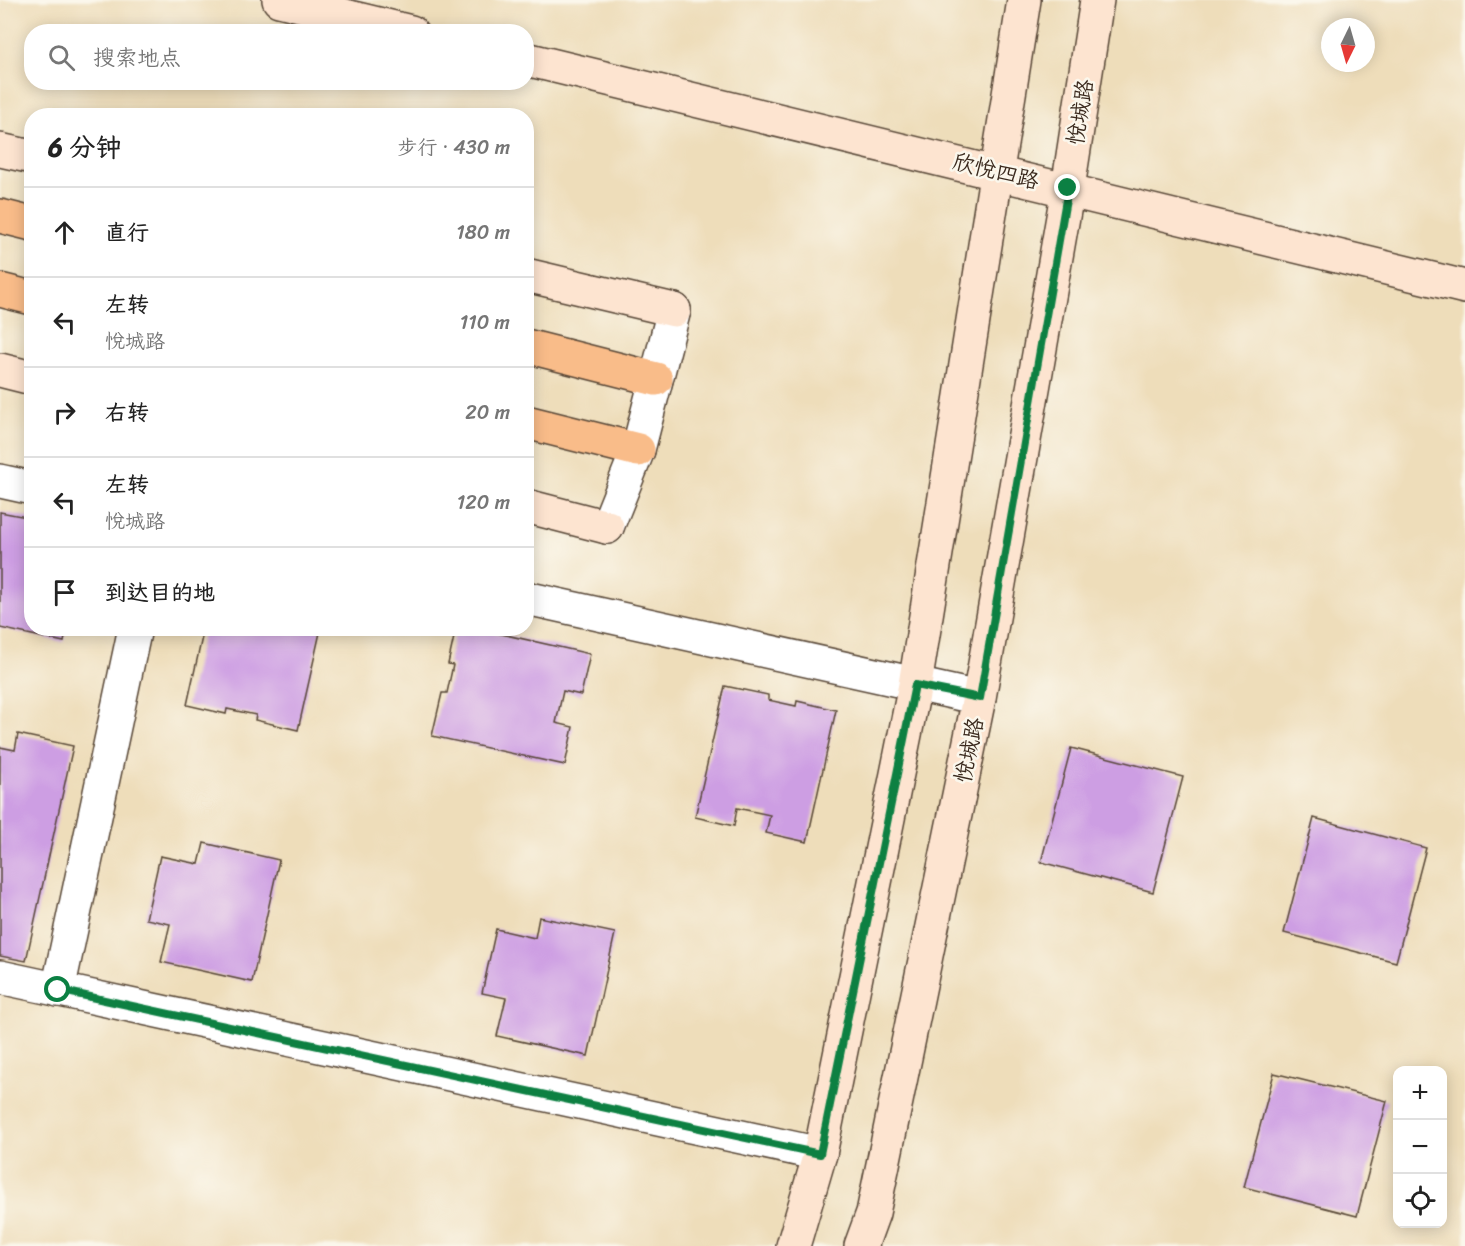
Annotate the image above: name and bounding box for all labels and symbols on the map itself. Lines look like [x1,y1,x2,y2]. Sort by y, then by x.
north arrow [1321,18,1375,72]
street label: 悦城路 [1056,76,1104,148]
street label: 欣悦四路 [949,141,1043,201]
route end [1054,174,1080,200]
street label: 悦城路 [943,714,995,786]
route start [44,976,70,1002]

